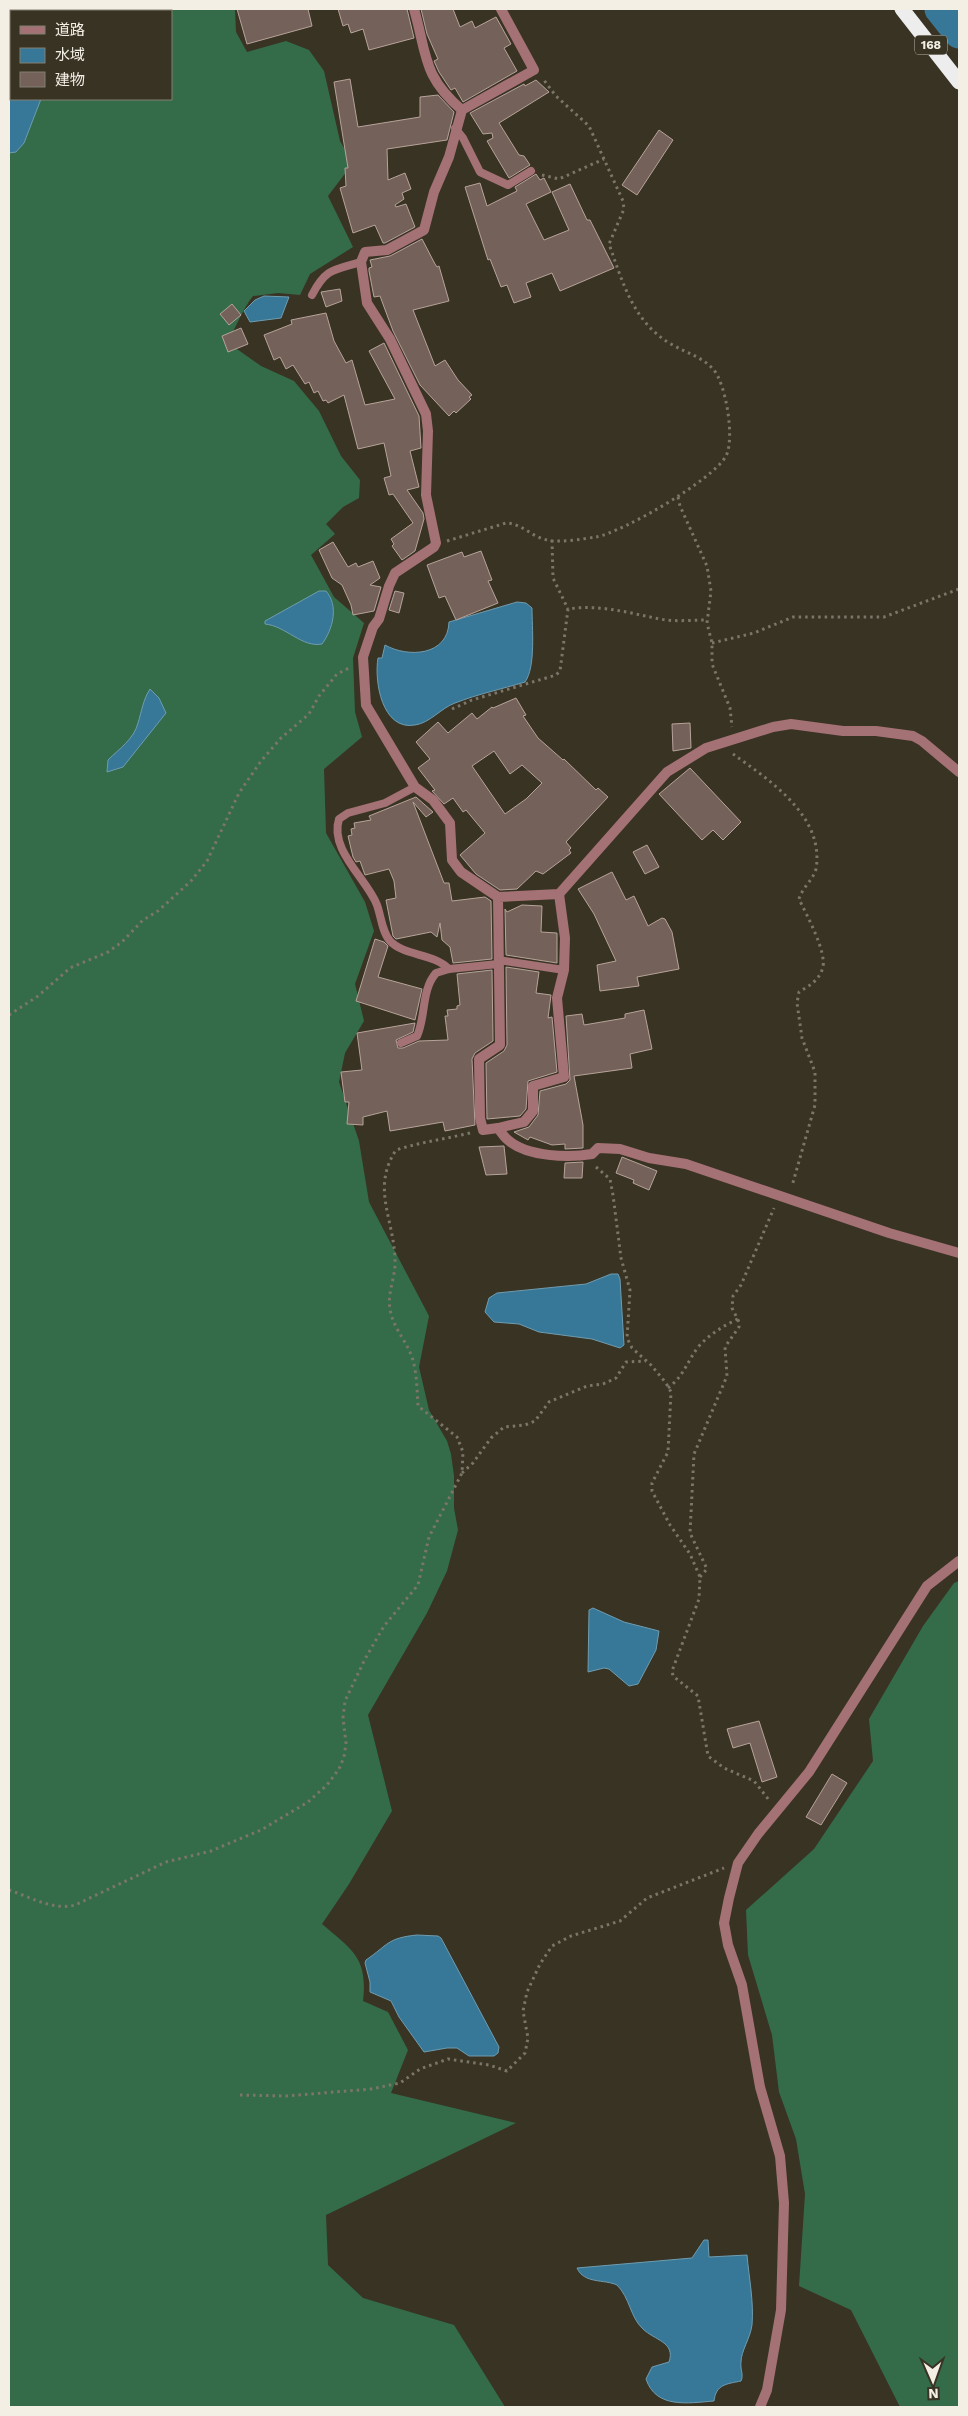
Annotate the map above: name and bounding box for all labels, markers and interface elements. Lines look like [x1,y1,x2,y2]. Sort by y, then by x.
legend [10,10,172,100]
text: 道路 [55,21,85,39]
road number: 168 [915,36,947,54]
text: 水域 [55,46,85,64]
text: 建物 [55,71,85,89]
north arrow [908,2356,958,2406]
text: N [928,2386,939,2402]

